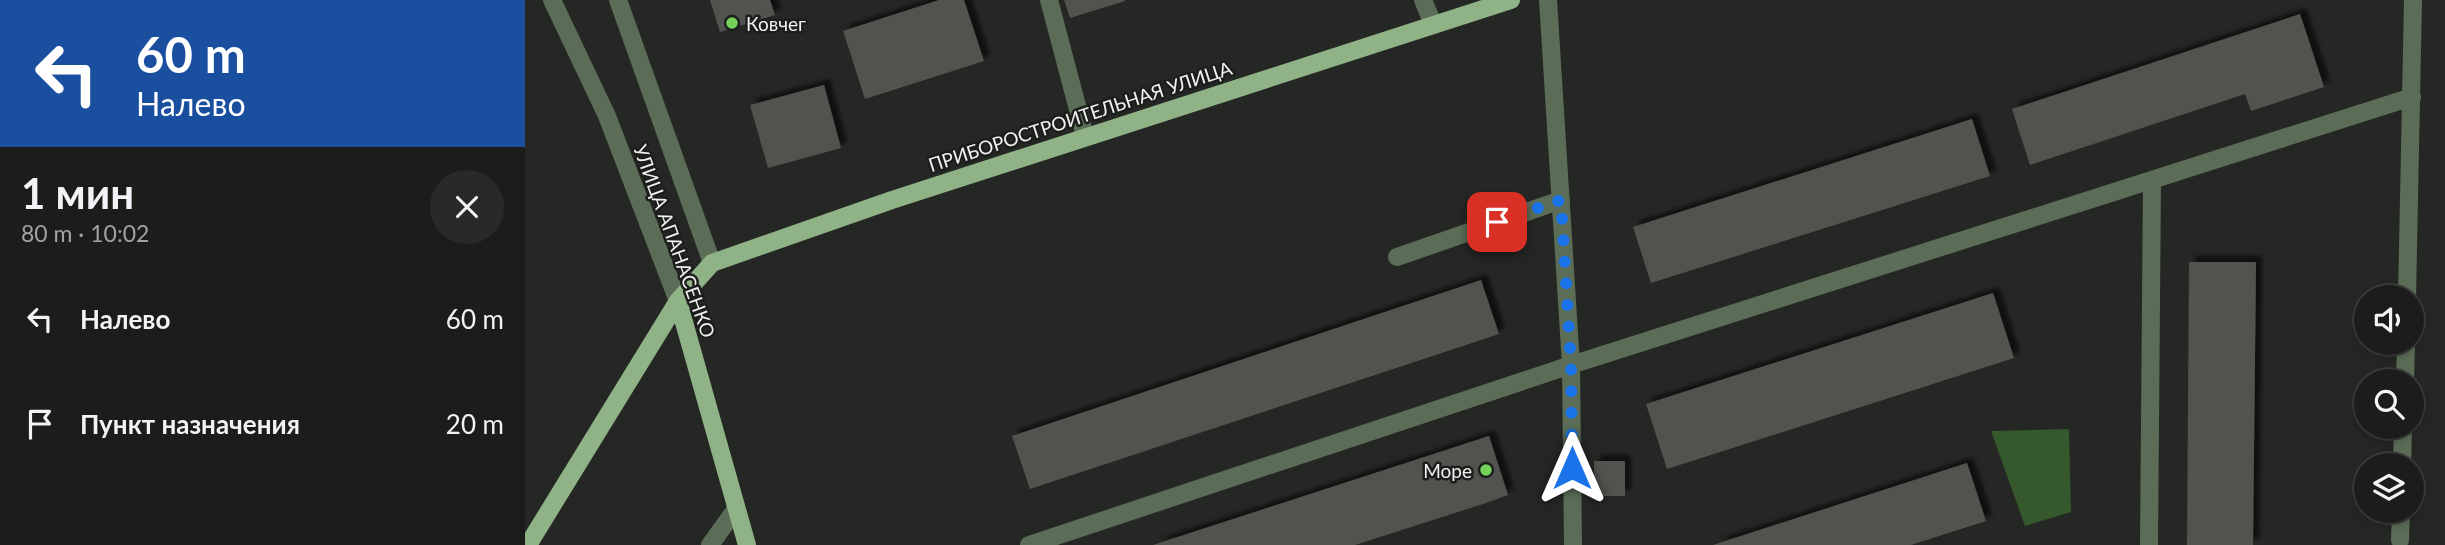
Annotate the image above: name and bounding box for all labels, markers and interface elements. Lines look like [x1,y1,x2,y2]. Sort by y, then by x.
place label: Ковчег [746,12,806,35]
marker: Ковчег [724,15,740,31]
text: 60 m [136,25,246,83]
icon: left [21,28,112,119]
street label: ПРИБОРОСТРОИТЕЛЬНАЯ УЛИЦА [925,56,1235,176]
text: Налево [136,84,246,123]
street label: УЛИЦА АПАНАСЕНКО [629,141,721,341]
text: 1 мин [21,168,134,218]
button: close [430,170,504,244]
pin [1467,192,1527,252]
icon: arrive [1478,203,1516,241]
text: 80 m · 10:02 [21,219,149,247]
map controls [2354,285,2424,523]
button: sound [2354,285,2424,355]
icon: left [21,300,59,338]
text: Налево [80,303,170,335]
text: 60 m [446,303,504,335]
button: search [2354,369,2424,439]
icon: arrive [21,405,59,443]
text: Пункт назначения [80,408,300,440]
text: 20 m [446,408,504,440]
position arrow [1535,431,1609,505]
button: layers [2354,453,2424,523]
place label: Море [1423,459,1472,482]
marker: Море [1478,462,1494,478]

